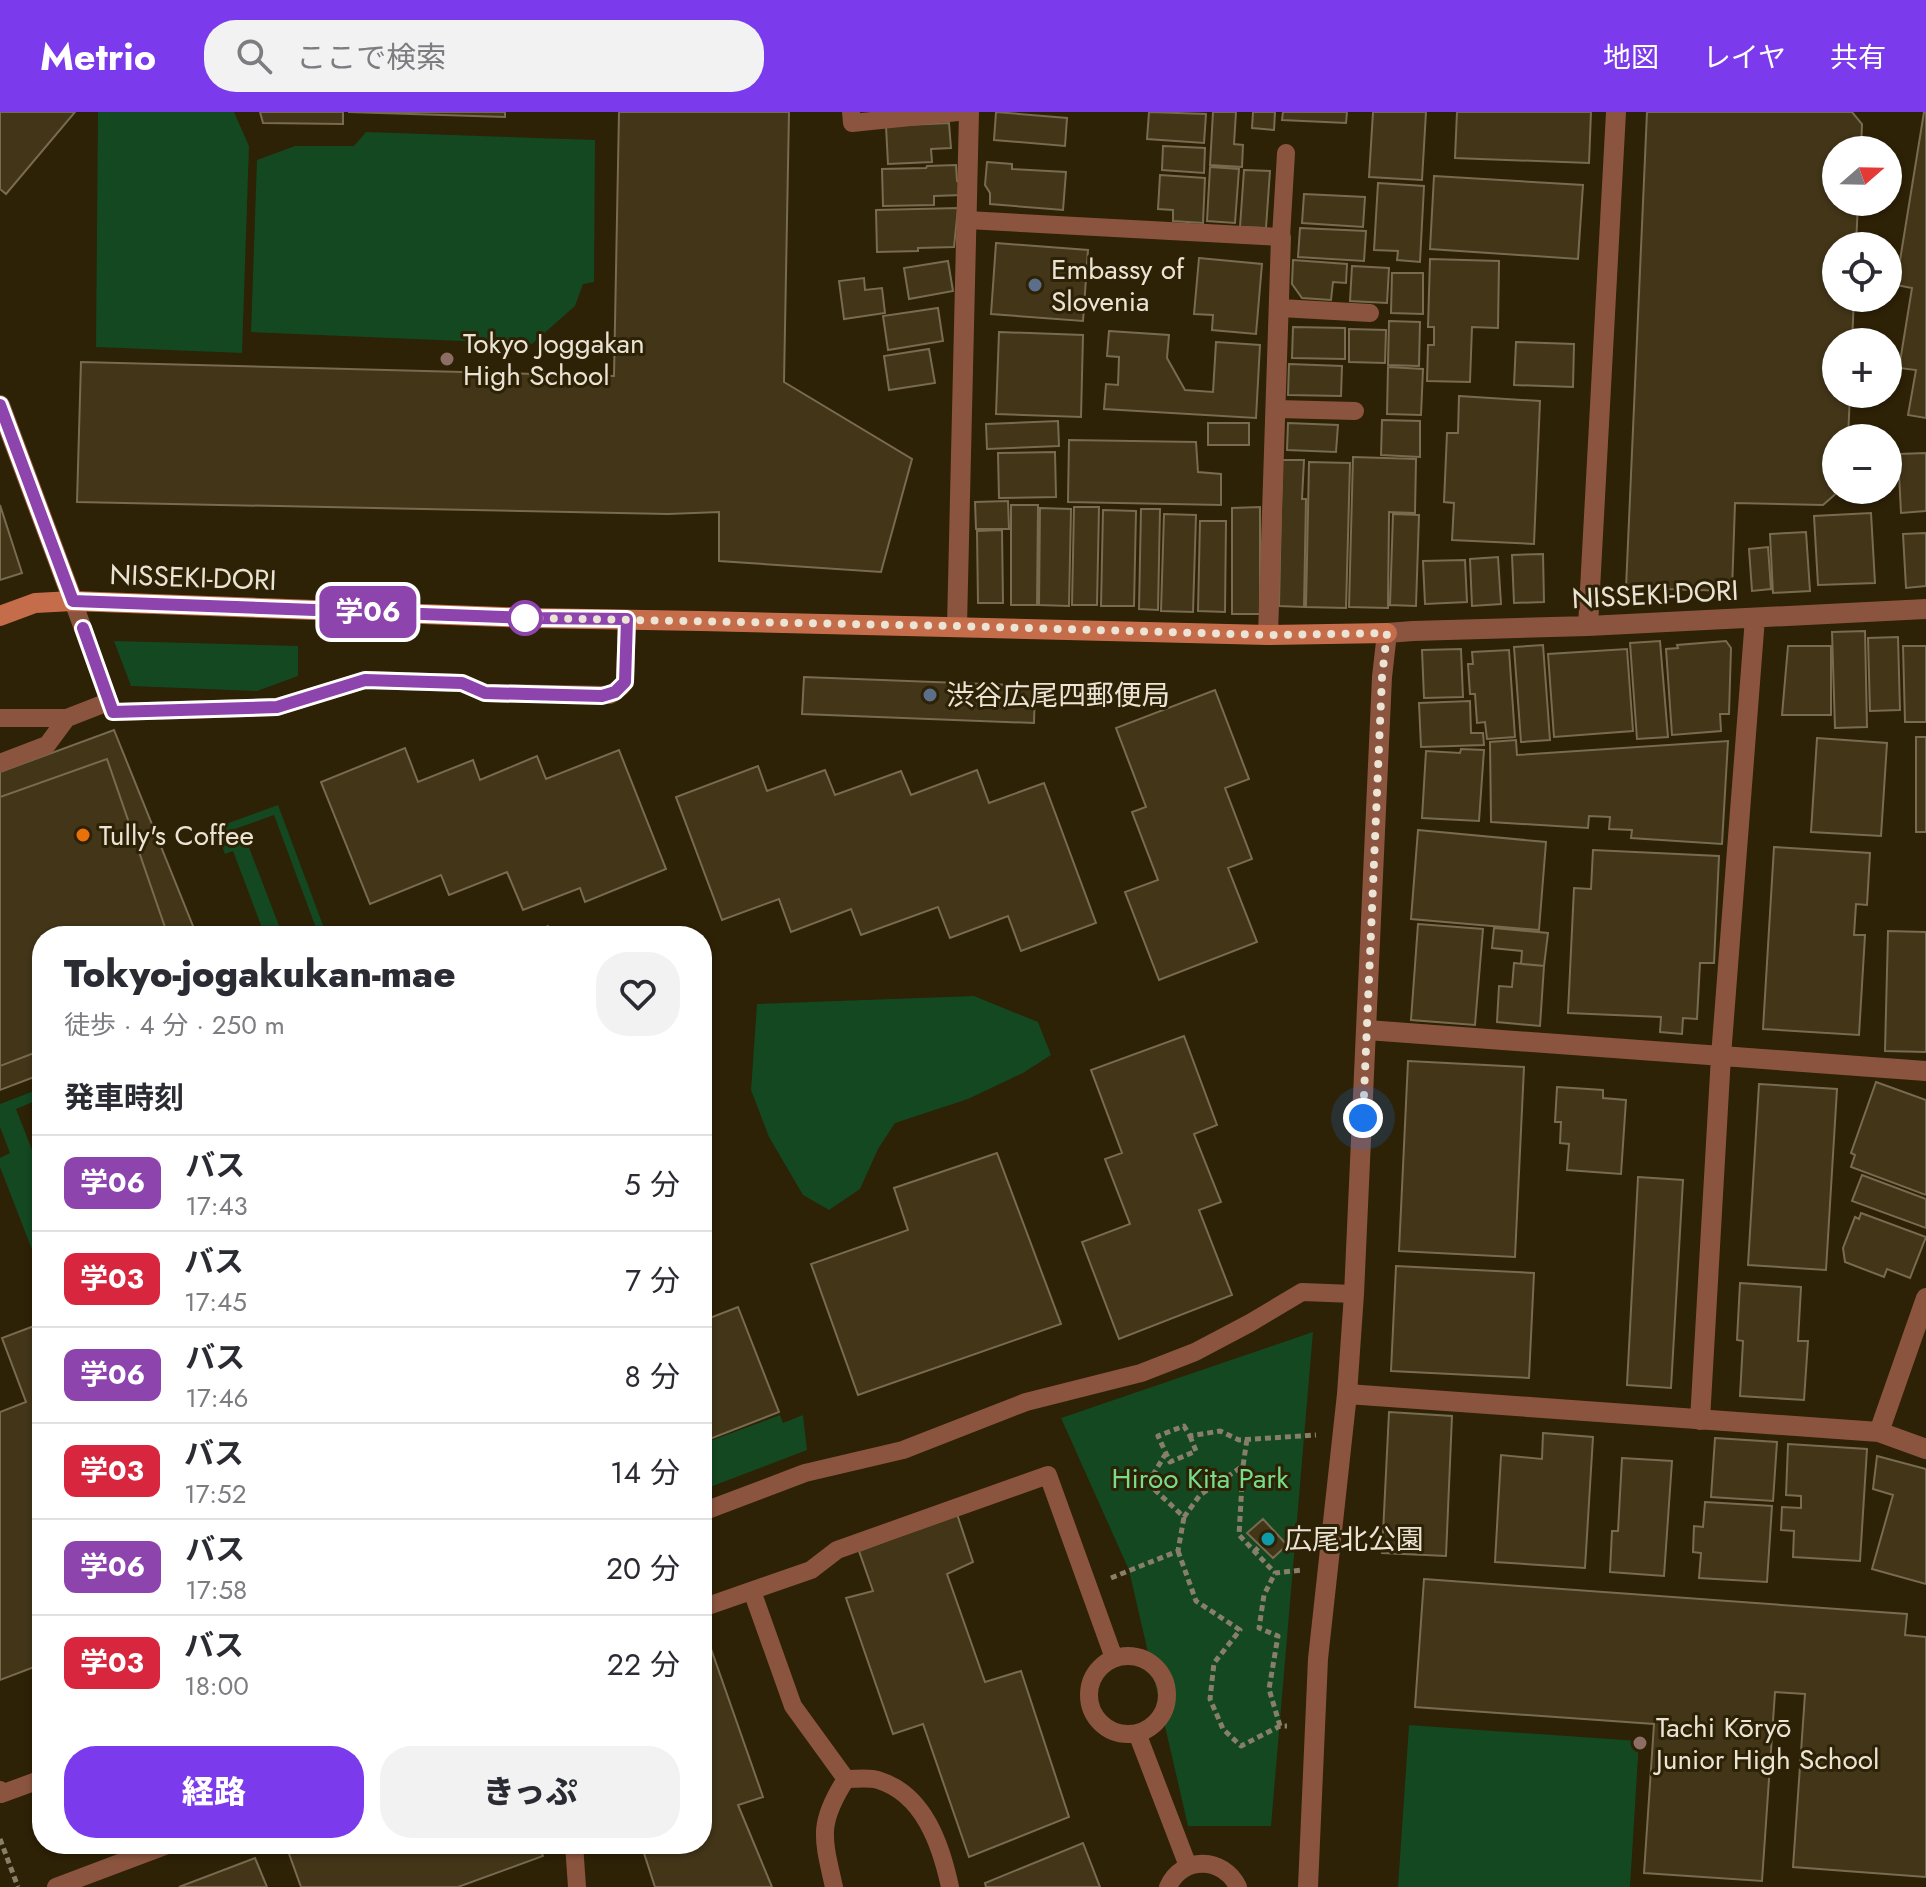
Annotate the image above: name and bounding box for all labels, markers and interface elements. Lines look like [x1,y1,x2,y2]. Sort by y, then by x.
search box [204,20,764,92]
text: Metrio [40,29,156,84]
icon: search [232,34,276,78]
text: ここで検索 [296,36,446,79]
text: 地図 [1603,37,1659,78]
text: レイヤ [1703,37,1786,78]
text: 共有 [1830,37,1886,78]
north arrow [1822,136,1902,216]
map controls [1822,136,1902,504]
button: locate [1822,232,1902,312]
place label: Embassy of Slovenia [1051,249,1185,322]
marker: Embassy of Slovenia [1026,276,1044,294]
place label: Tokyo Joggakan High School [463,323,645,396]
button: + [1822,328,1902,408]
marker: Tokyo Joggakan High School [438,350,456,368]
button: − [1822,424,1902,504]
street label: NISSEKI-DORI [109,554,277,601]
street label: NISSEKI-DORI [1571,570,1739,619]
line badge: 学06 [322,586,414,638]
text: 学06 [335,591,401,632]
unlabelled marker [508,601,542,635]
place label: 渋谷広尾四郵便局 [946,675,1170,716]
marker: 渋谷広尾四郵便局 [921,686,939,704]
place label: Tully's Coffee [99,815,254,856]
marker: Tully's Coffee [74,826,92,844]
text: Tokyo-jogakukan-mae [64,946,456,1001]
button: heart [596,952,680,1036]
text: 徒歩 · 4 分 · 250 m [64,1006,285,1044]
text: 発車時刻 [64,1076,184,1119]
your location [1343,1098,1383,1138]
text: バス [185,1144,245,1187]
text: 学06 [80,1162,145,1203]
text: 5 分 [624,1163,680,1206]
text: 17:43 [185,1187,248,1225]
text: バス [184,1240,244,1283]
text: 学03 [80,1258,144,1299]
text: 7 分 [625,1259,680,1302]
text: 17:45 [184,1283,247,1321]
text: バス [185,1336,245,1379]
text: 学06 [80,1354,145,1395]
text: 8 分 [625,1355,680,1398]
text: 17:46 [185,1379,249,1417]
text: バス [184,1432,244,1475]
text: 学03 [80,1450,144,1491]
text: 14 分 [610,1451,680,1494]
park label: Hiroo Kita Park [1111,1458,1289,1499]
text: 17:52 [184,1475,247,1513]
place label: 広尾北公園 [1284,1519,1424,1560]
text: バス [185,1528,245,1571]
marker: 広尾北公園 [1259,1530,1277,1548]
text: 学06 [80,1546,145,1587]
text: 20 分 [606,1547,680,1590]
text: 17:58 [185,1571,247,1609]
text: バス [184,1624,244,1667]
text: 学03 [80,1642,144,1683]
text: 22 分 [607,1643,680,1686]
text: 18:00 [184,1667,249,1705]
place label: Tachi Kōryō Junior High School [1652,1707,1880,1780]
marker: Tachi Kōryō Junior High School [1631,1734,1649,1752]
button: 経路 [64,1746,364,1838]
button: きっぷ [380,1746,680,1838]

